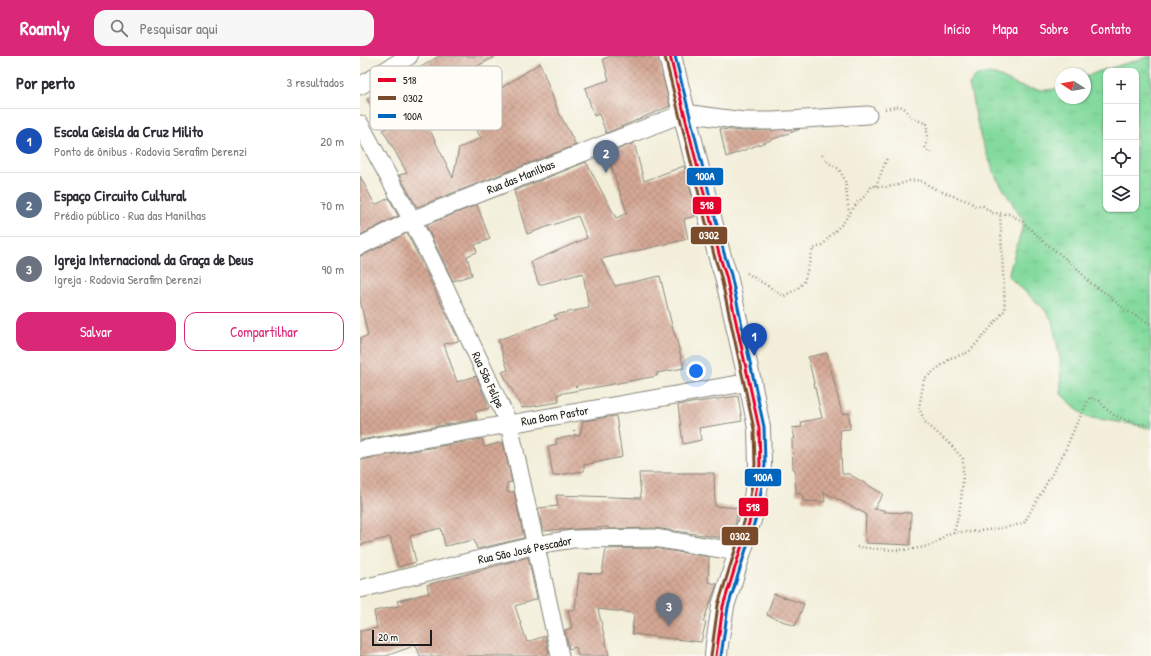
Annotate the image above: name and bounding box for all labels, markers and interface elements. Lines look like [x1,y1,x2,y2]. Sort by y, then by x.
search box [94,10,374,46]
text: Roamly [20,15,70,41]
icon: search [108,17,130,39]
text: Pesquisar aqui [140,18,218,39]
text: Início [944,19,970,38]
text: Mapa [992,19,1018,38]
text: Sobre [1040,19,1069,38]
text: Contato [1091,19,1131,38]
legend [370,66,502,130]
north arrow [1055,68,1091,104]
map controls [1103,68,1139,212]
button: + [1103,68,1139,104]
text: Por perto [16,71,75,94]
text: 3 resultados [286,73,344,91]
text: 518 [403,73,417,87]
text: 0302 [403,91,423,105]
button: − [1103,104,1139,140]
text: 100A [403,109,423,123]
text: Escola Geisla da Cruz Milito [54,121,203,142]
text: 1 [27,132,31,150]
text: 20 m [320,132,344,150]
pin: 2 [593,140,619,173]
button: locate [1103,140,1139,176]
text: Ponto de ônibus · Rodovia Serafim Derenzi [54,142,247,160]
street label: Rua das Manilhas [484,155,558,198]
line badge: 100A [686,167,724,186]
text: 100A [695,169,715,183]
button: layers [1103,176,1139,212]
text: Espaço Circuito Cultural [54,185,186,206]
text: 2 [26,196,32,214]
text: 70 m [320,196,344,214]
line badge: 518 [692,196,722,215]
text: 518 [700,198,714,212]
text: Prédio público · Rua das Manilhas [54,206,206,224]
line badge: 0302 [690,226,728,245]
text: 0302 [699,228,720,242]
text: Igreja Internacional da Graça de Deus [54,249,253,270]
text: 3 [26,260,32,278]
text: 90 m [322,260,344,278]
text: Igreja · Rodovia Serafim Derenzi [54,270,202,288]
button: Salvar [16,312,176,351]
button: Compartilhar [184,312,344,351]
pin: 1 [741,323,767,356]
street label: Rua São Felipe [468,349,509,411]
your location [686,361,706,381]
street label: Rua Bom Pastor [520,401,590,430]
line badge: 100A [744,468,782,487]
text: 100A [753,470,773,484]
line badge: 518 [738,497,769,517]
text: 518 [746,500,760,514]
line badge: 0302 [721,526,759,546]
text: 0302 [730,529,751,543]
street label: Rua São José Pescador [476,531,574,568]
pin: 3 [656,593,682,626]
scale bar [372,628,432,647]
text: 20 m [378,630,398,644]

